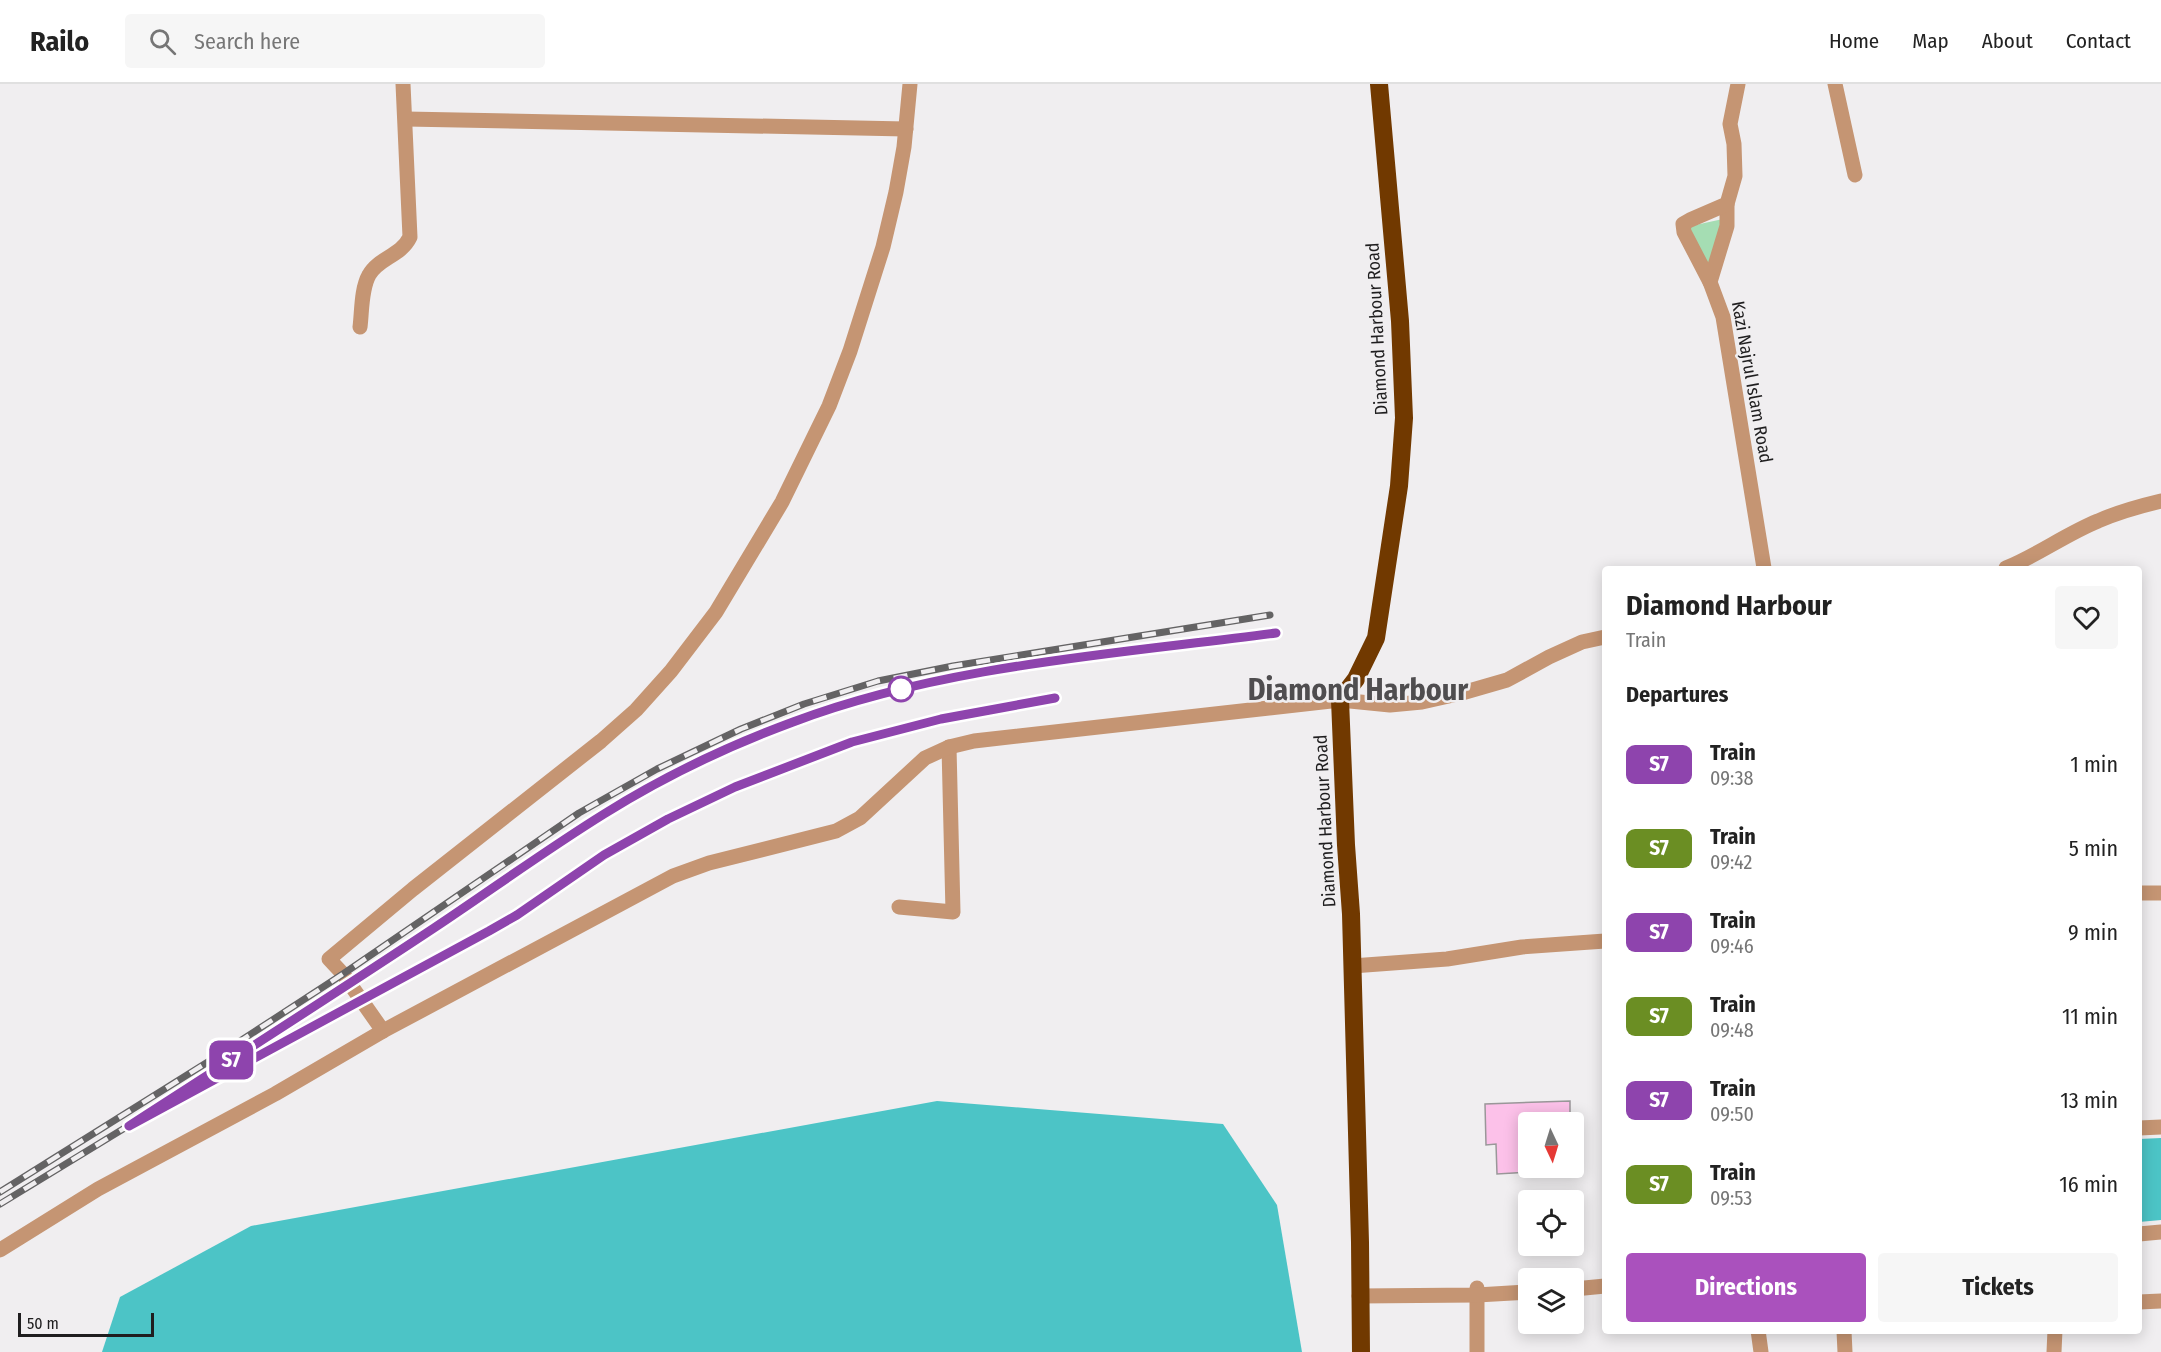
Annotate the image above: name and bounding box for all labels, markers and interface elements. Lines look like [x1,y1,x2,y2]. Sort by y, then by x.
search box [125,14,545,68]
text: Railo [30,25,89,58]
icon: search [146,25,179,58]
text: Search here [194,28,300,55]
text: Home [1829,28,1879,54]
text: Map [1912,28,1949,54]
text: About [1982,28,2033,54]
text: Contact [2066,28,2131,54]
street label: Diamond Harbour Road [1361,242,1393,416]
street label: Kazi Najrul Islam Road [1727,299,1777,465]
button: heart [2055,586,2118,649]
text: Diamond Harbour [1626,589,1832,622]
text: Train [1626,628,1666,652]
district label: Diamond Harbour [1248,672,1469,708]
unlabelled marker [888,676,914,702]
text: Departures [1626,681,1728,708]
street label: Diamond Harbour Road [1309,734,1341,908]
text: Train [1710,739,1756,766]
text: S7 [1649,751,1669,777]
text: 1 min [2070,751,2118,778]
text: 09:38 [1710,766,1753,790]
text: Train [1710,823,1756,850]
text: S7 [1649,835,1669,861]
text: 5 min [2069,835,2118,862]
text: 09:42 [1710,850,1752,874]
text: Train [1710,907,1756,934]
text: S7 [1649,919,1669,945]
text: 9 min [2068,919,2118,946]
text: 09:46 [1710,934,1754,958]
text: Train [1710,991,1756,1018]
text: S7 [1649,1003,1669,1029]
text: 11 min [2062,1003,2118,1030]
text: 09:48 [1710,1018,1754,1042]
line badge: S7 [204,1040,258,1080]
text: S7 [221,1047,241,1073]
text: Train [1710,1075,1756,1102]
text: S7 [1649,1087,1669,1113]
text: 13 min [2060,1087,2118,1114]
text: 09:50 [1710,1102,1754,1126]
north arrow [1518,1112,1584,1178]
map controls [1518,1112,1584,1334]
text: Train [1710,1159,1756,1186]
text: S7 [1649,1171,1669,1197]
text: 16 min [2059,1171,2118,1198]
text: 09:53 [1710,1186,1752,1210]
button: locate [1518,1190,1584,1256]
button: Directions [1626,1253,1866,1322]
button: Tickets [1878,1253,2118,1322]
button: layers [1518,1268,1584,1334]
scale bar [18,1310,154,1338]
text: 50 m [27,1314,59,1333]

